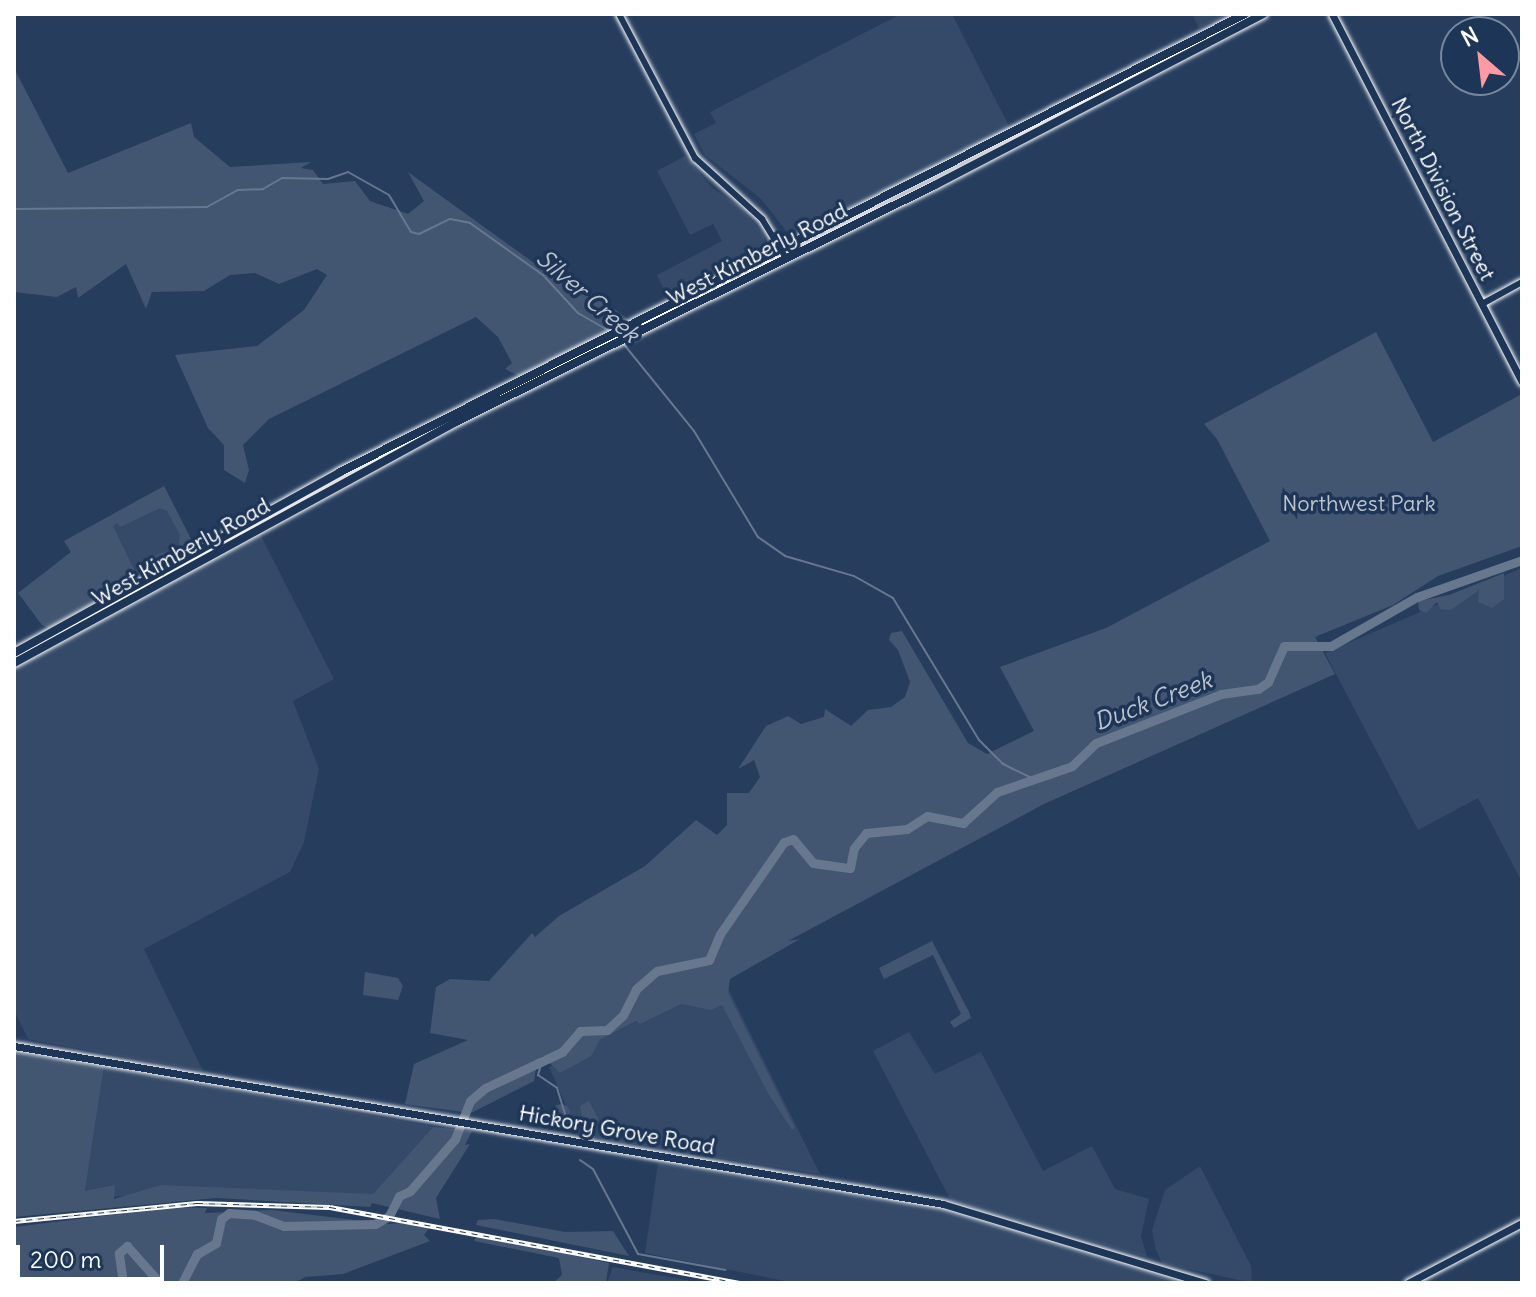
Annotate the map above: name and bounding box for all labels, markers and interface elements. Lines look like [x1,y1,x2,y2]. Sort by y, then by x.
north arrow [1440,16,1520,96]
text: N [1456,21,1483,53]
street label: North Division Street [1385,93,1501,285]
street label: West Kimberly Road [662,197,852,311]
water label: Silver Creek [531,243,645,349]
park label: Northwest Park [1282,491,1436,517]
street label: West Kimberly Road [88,492,274,612]
water label: Duck Creek [1090,665,1216,737]
street label: Hickory Grove Road [517,1100,717,1160]
scale bar [20,1229,168,1279]
text: 200 m [30,1244,102,1274]

